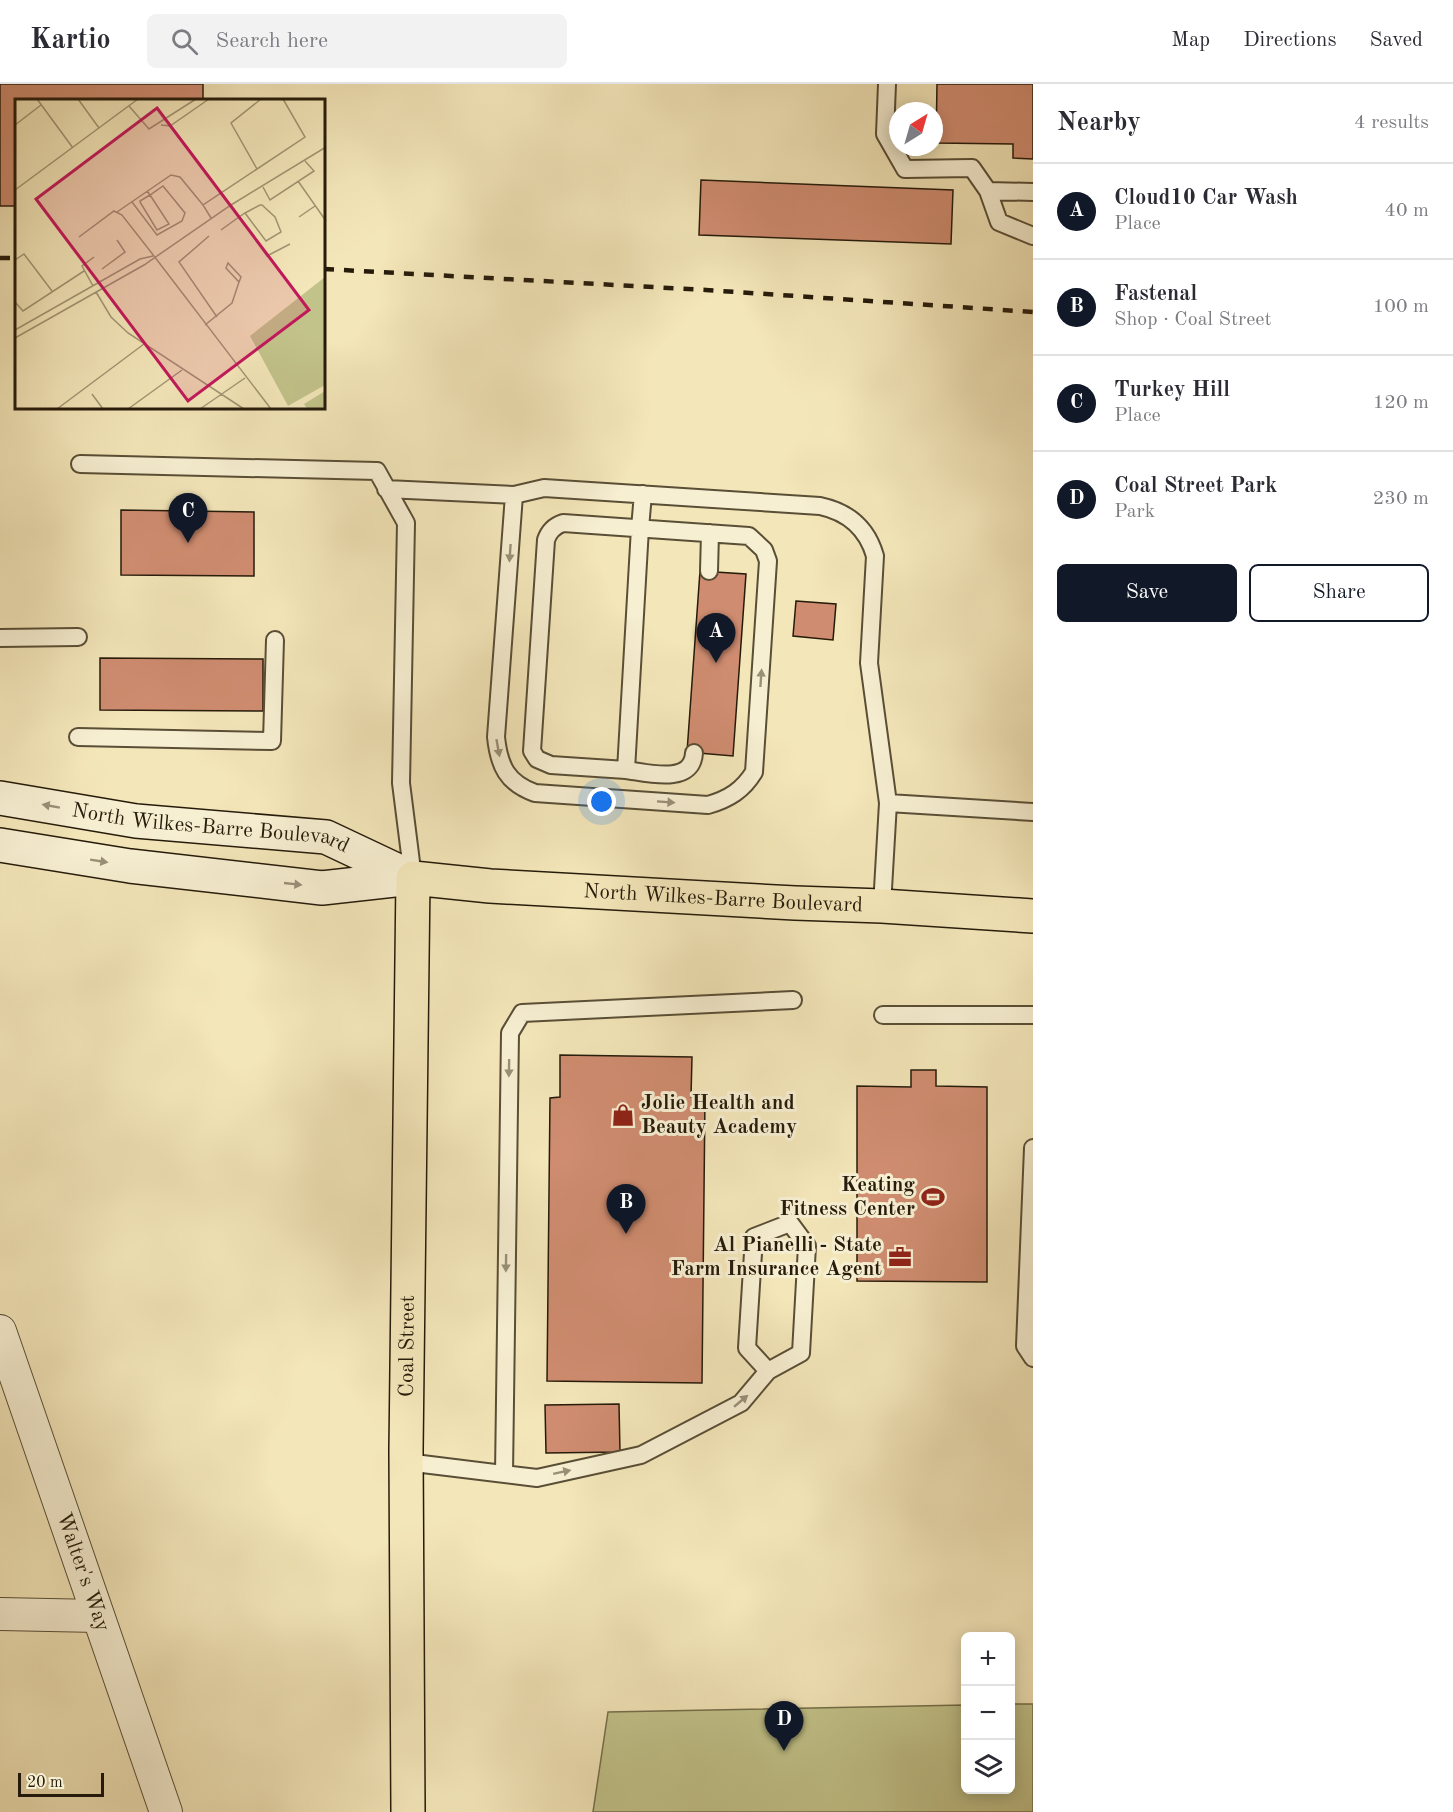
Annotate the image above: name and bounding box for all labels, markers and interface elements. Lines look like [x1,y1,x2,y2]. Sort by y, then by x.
search box [147,14,567,68]
icon: search [168,25,201,58]
text: Kartio [30,27,111,55]
text: Search here [216,30,328,52]
text: Map [1171,30,1210,51]
text: Directions [1243,30,1337,51]
text: Saved [1370,30,1423,51]
inset map [15,99,326,410]
north arrow [889,102,943,156]
text: Nearby [1057,110,1141,136]
text: 4 results [1354,113,1429,133]
text: Cloud10 Car Wash [1114,187,1298,209]
text: A [1069,201,1084,221]
text: 40 m [1384,201,1429,221]
text: Place [1114,214,1161,234]
text: Fastenal [1114,283,1197,305]
text: B [1069,297,1084,317]
text: 100 m [1373,297,1429,317]
text: Shop · Coal Street [1114,310,1272,330]
text: Turkey Hill [1114,379,1230,401]
text: C [1070,393,1083,413]
text: 120 m [1373,393,1429,413]
text: Place [1114,406,1161,426]
text: Coal Street Park [1114,475,1277,497]
text: D [1069,489,1084,509]
text: 230 m [1373,489,1429,509]
pin: C [168,494,207,543]
text: Park [1114,502,1155,522]
one-way arrow [505,544,514,563]
button: Save [1057,564,1237,622]
button: Share [1249,564,1429,622]
pin: A [696,614,736,663]
one-way arrow [756,669,765,688]
one-way arrow [493,738,502,757]
your location [587,787,616,816]
one-way arrow [657,798,676,807]
street label: North Wilkes-Barre Boulevard [70,800,353,857]
one-way arrow [41,802,60,811]
one-way arrow [90,857,109,866]
one-way arrow [283,879,302,889]
street label: North Wilkes-Barre Boulevard [583,881,863,916]
one-way arrow [504,1059,514,1078]
place label: Jolie Health and Beauty Academy [641,1093,797,1138]
shop icon: Jolie Health and Beauty Academy [610,1102,636,1128]
place label: Keating Fitness Center [779,1175,915,1220]
pin: B [606,1184,646,1234]
sports icon: Keating Fitness Center [920,1184,946,1210]
place label: Al Pianelli - State Farm Insurance Agent [671,1235,882,1280]
office icon: Al Pianelli - State Farm Insurance Agent [887,1244,913,1270]
one-way arrow [501,1254,511,1273]
street label: Coal Street [396,1295,418,1397]
one-way arrow [733,1395,748,1408]
one-way arrow [553,1467,572,1476]
street label: Walter's Way [53,1510,113,1634]
map controls [961,1632,1015,1794]
button: + [961,1632,1015,1686]
button: − [961,1686,1015,1740]
pin: D [764,1702,804,1751]
button: layers [961,1740,1015,1794]
scale bar [18,1770,104,1798]
text: 20 m [27,1775,63,1791]

